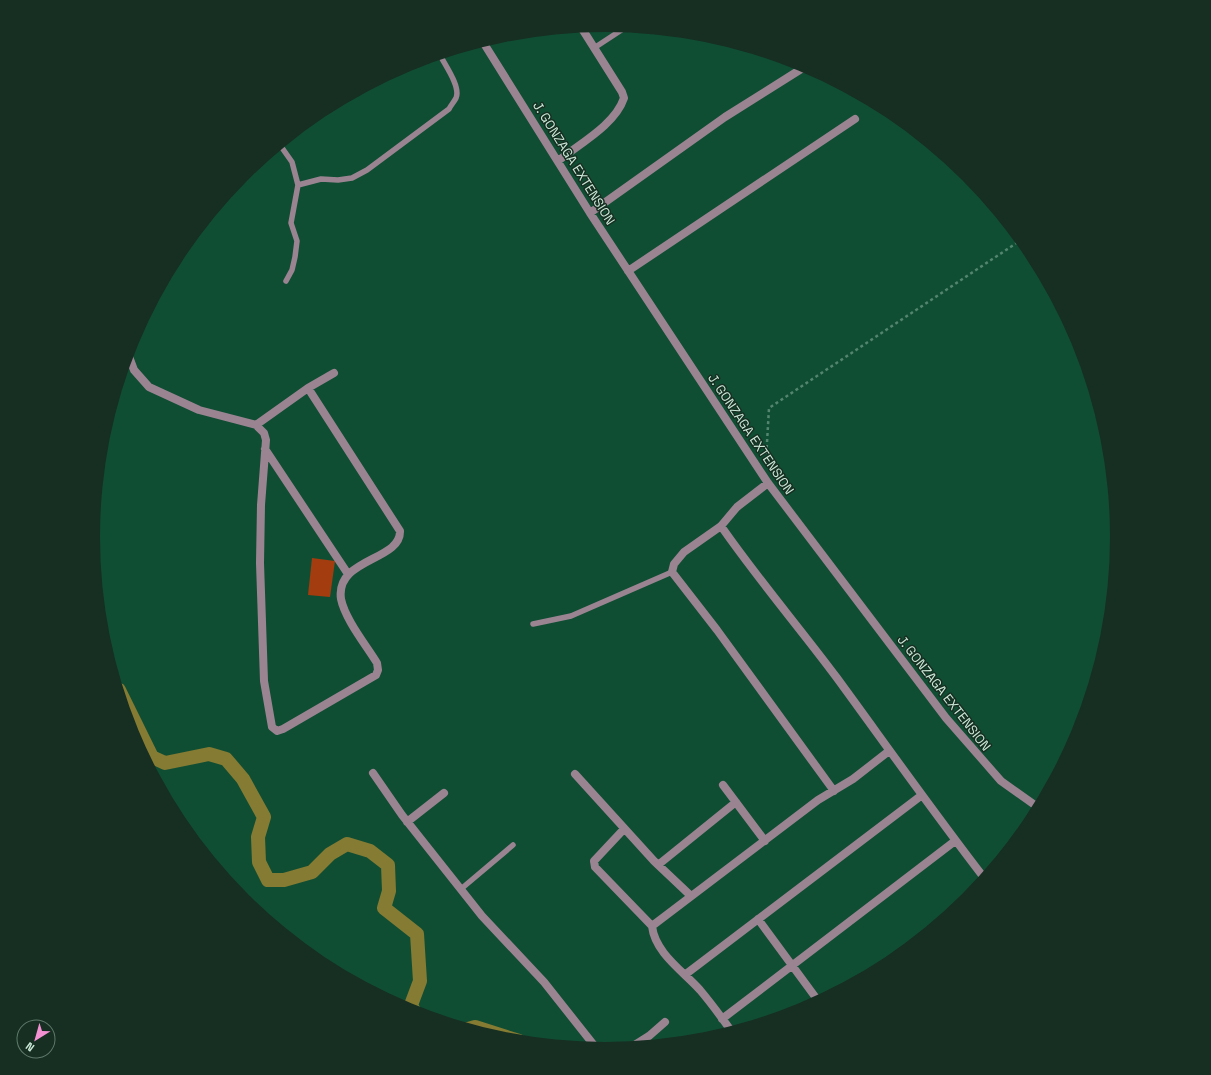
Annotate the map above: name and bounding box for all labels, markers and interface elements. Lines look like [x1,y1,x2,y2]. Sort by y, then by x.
street label: J. GONZAGA EXTENSION [529,98,619,228]
street label: J. GONZAGA EXTENSION [704,370,798,498]
street label: J. GONZAGA EXTENSION [893,632,995,754]
north arrow [16,1019,56,1059]
text: N [23,1039,37,1055]

